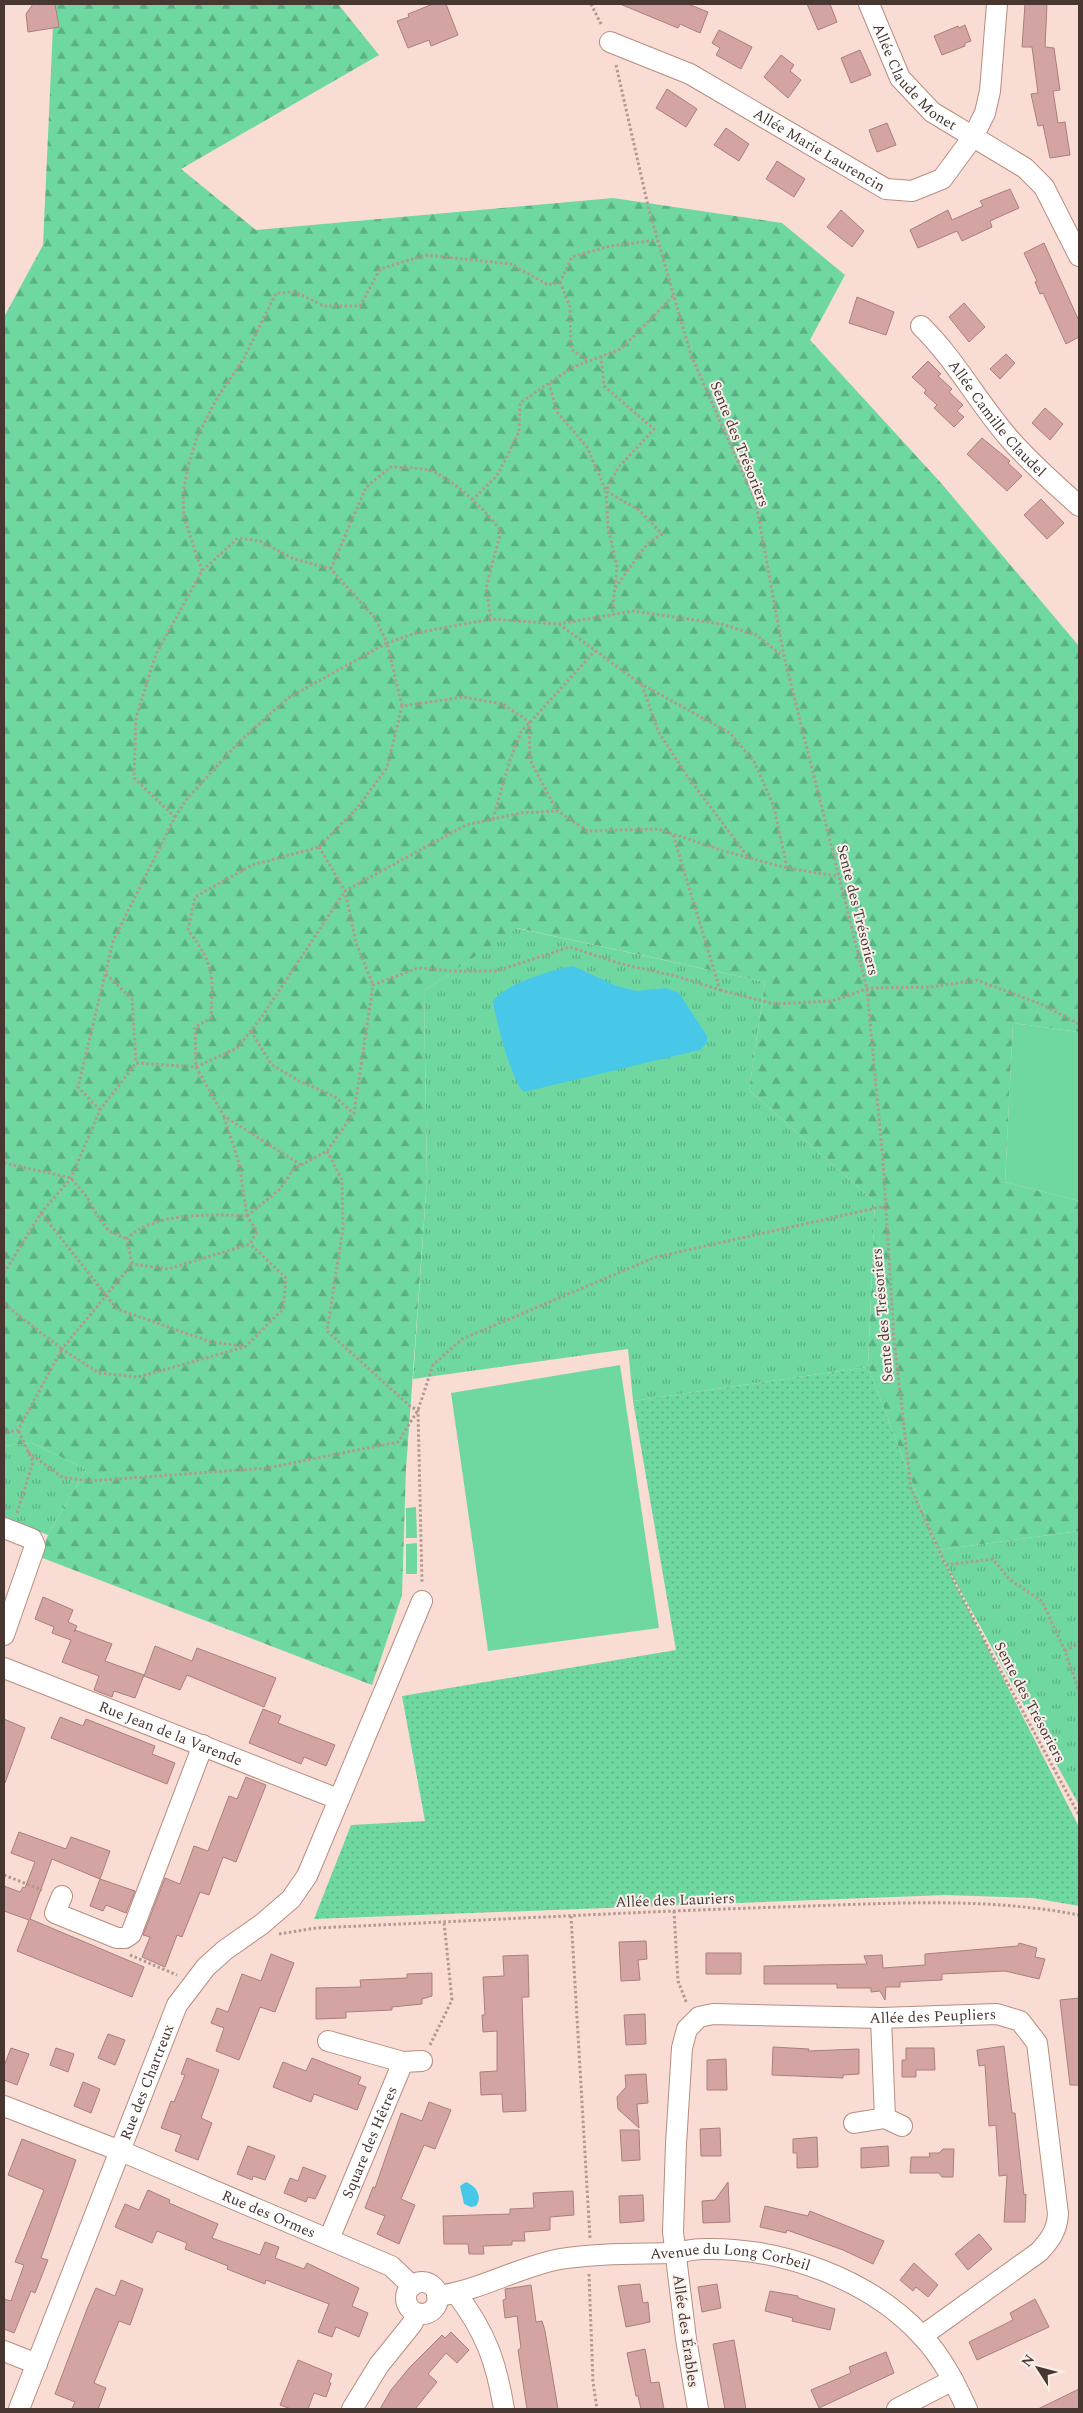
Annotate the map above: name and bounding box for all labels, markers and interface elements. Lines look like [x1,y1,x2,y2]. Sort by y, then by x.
street label: Allée Claude Monet [866,20,961,136]
street label: Allée Marie Laurencin [749,103,890,198]
street label: Allée Camille Claudel [942,355,1051,483]
street label: Sente des Trésoriers [704,378,775,511]
street label: Sente des Trésoriers [830,842,885,978]
street label: Sente des Trésoriers [865,1247,900,1383]
street label: Sente des Trésoriers [988,1638,1071,1767]
street label: Rue Jean de la Varende [95,1695,246,1772]
street label: Allée des Lauriers [615,1887,735,1914]
street label: Allée des Peupliers [869,2003,997,2030]
street label: Rue des Chartreux [114,2020,181,2144]
street label: Square des Hêtres [336,2083,404,2202]
street label: Rue des Ormes [218,2184,319,2245]
street label: Avenue du Long Corbeil [650,2238,813,2277]
street label: Allée des Érables [666,2273,705,2389]
north arrow [1013,2343,1063,2393]
text: N [1016,2350,1040,2371]

